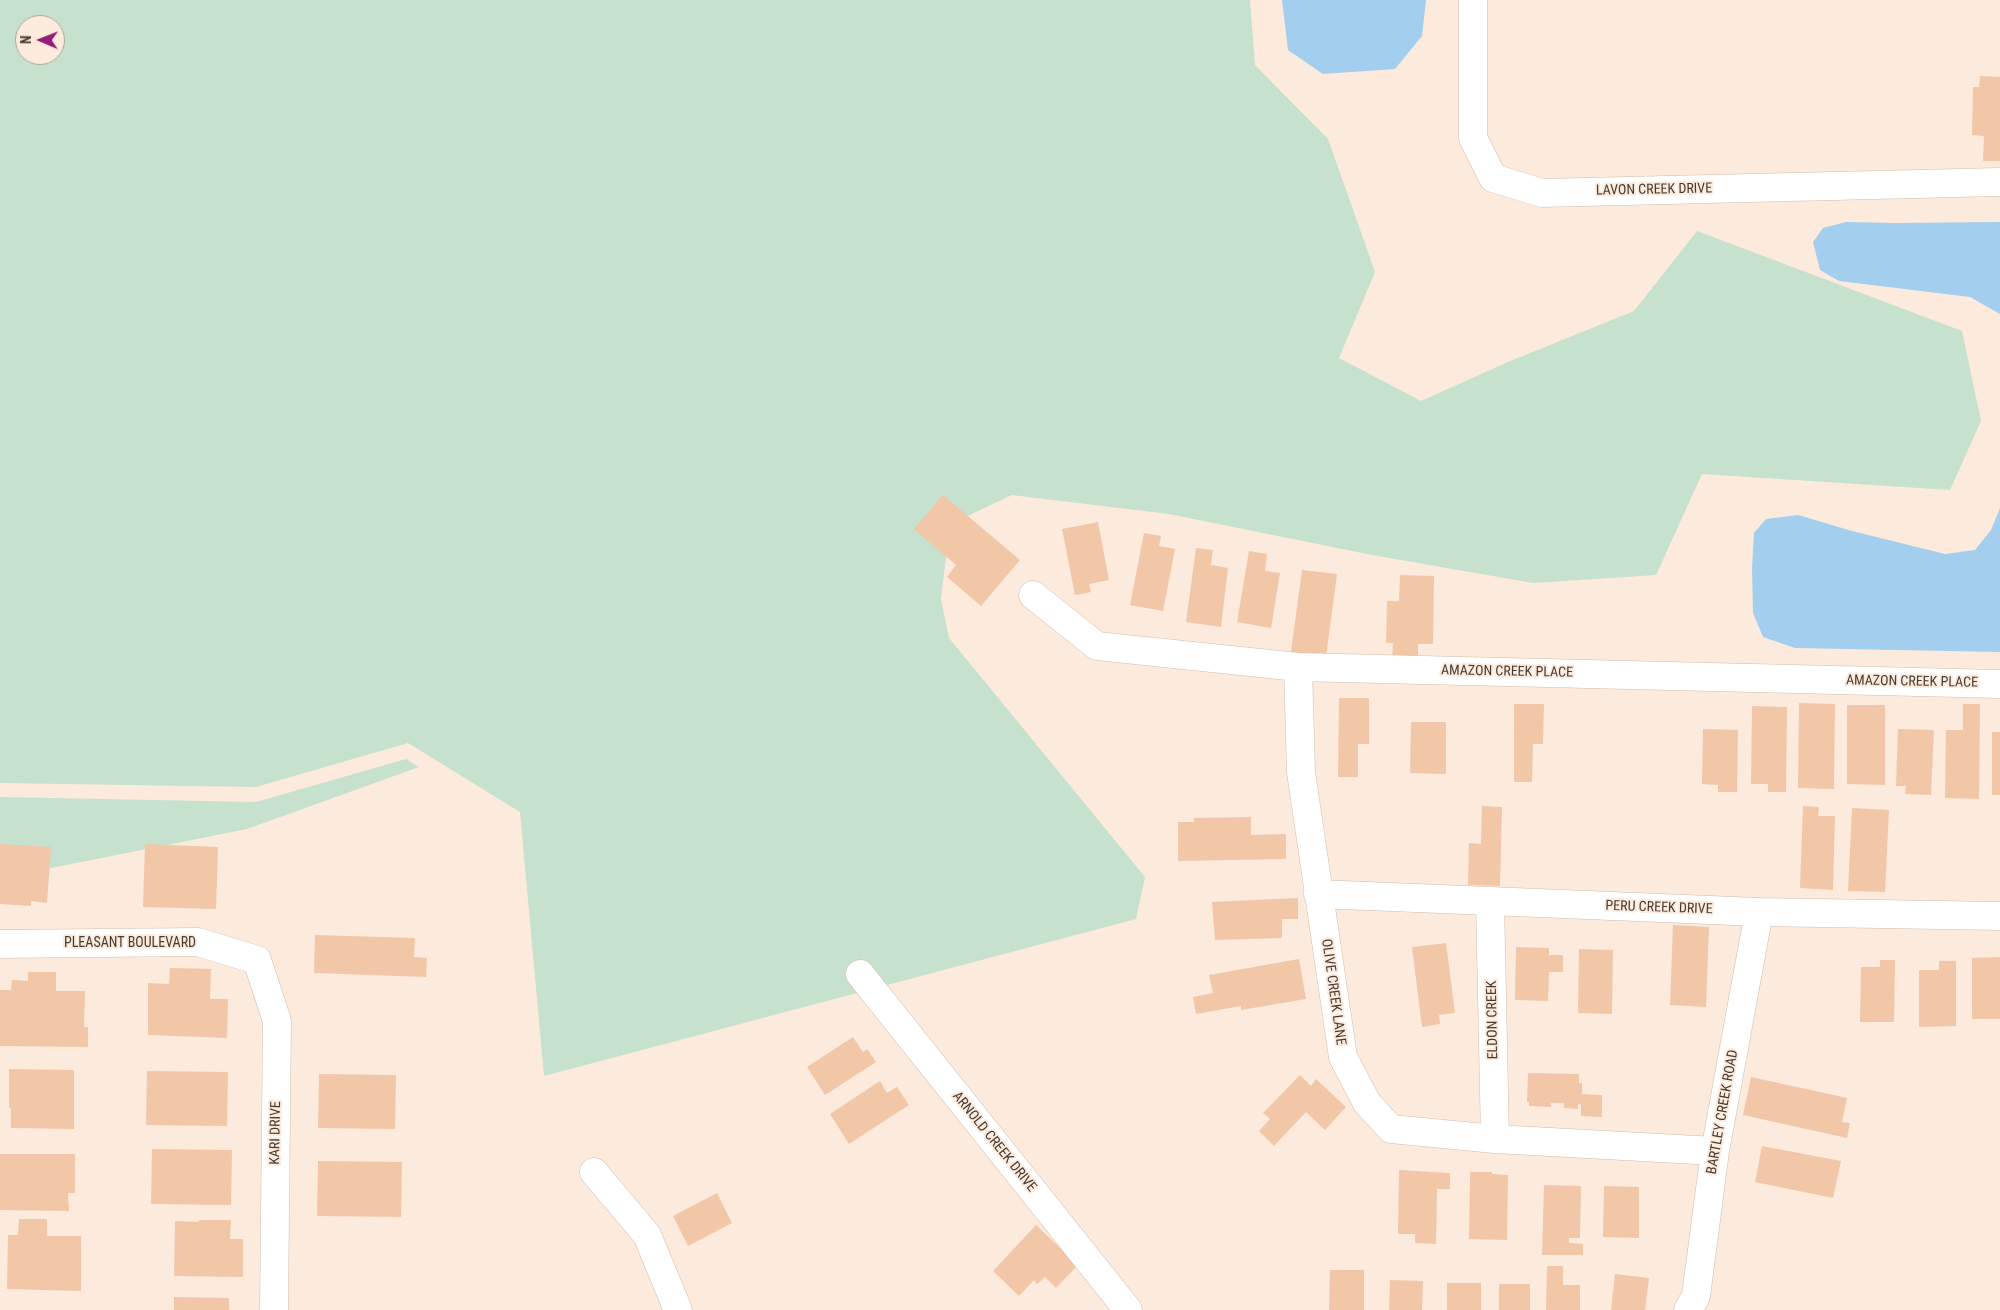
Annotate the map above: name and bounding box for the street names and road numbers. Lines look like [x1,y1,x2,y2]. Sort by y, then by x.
street label: LAVON CREEK DRIVE [1596,181,1712,199]
street label: AMAZON CREEK PLACE [1441,662,1573,682]
street label: AMAZON CREEK PLACE [1846,672,1978,692]
street label: PERU CREEK DRIVE [1605,898,1713,918]
street label: PLEASANT BOULEVARD [64,935,196,951]
street label: OLIVE CREEK LANE [1317,938,1349,1046]
street label: ELDON CREEK [1484,980,1502,1060]
street label: BARTLEY CREEK ROAD [1704,1049,1742,1175]
street label: ARNOLD CREEK DRIVE [948,1088,1040,1196]
street label: KARI DRIVE [267,1101,285,1165]

